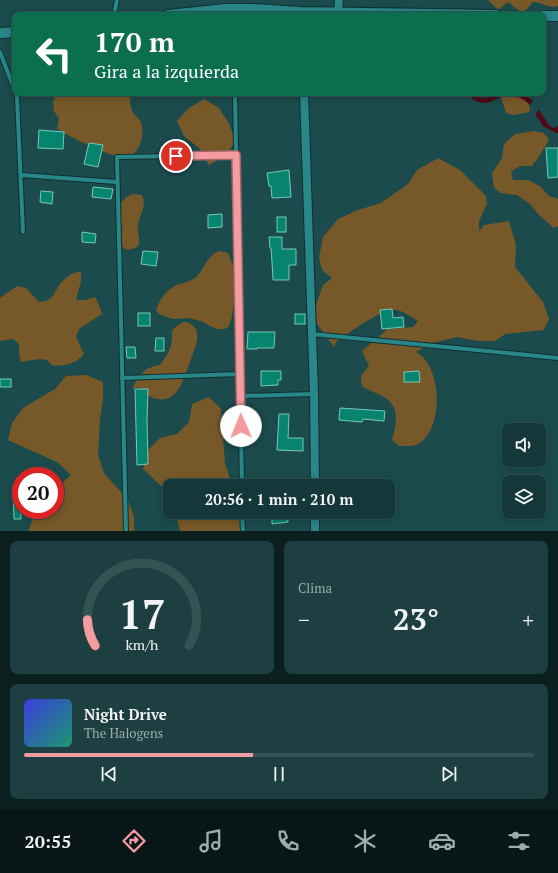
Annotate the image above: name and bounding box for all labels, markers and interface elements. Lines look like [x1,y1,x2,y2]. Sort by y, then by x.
text: 170 m [94,23,175,60]
icon: left [28,28,80,80]
text: Gira a la izquierda [94,59,239,83]
pin [159,139,193,173]
icon: arrive [165,145,187,167]
position arrow [220,405,262,447]
map controls [502,423,546,519]
button: sound [502,423,546,467]
speed limit sign: 20 [12,467,64,519]
button: layers [502,475,546,519]
text: 20:56 · 1 min · 210 m [205,489,353,509]
text: Clima [298,579,332,597]
text: 17 [118,585,166,640]
text: 23° [393,599,439,639]
text: − [298,605,310,634]
text: + [522,605,534,634]
text: km/h [126,634,159,653]
text: Night Drive [84,704,167,724]
text: The Halogens [84,724,163,742]
icon: previous [98,763,120,785]
icon: pause [268,763,290,785]
icon: next [438,763,460,785]
icon: directions [120,827,148,855]
icon: music [197,827,225,855]
icon: phone [274,827,302,855]
icon: climate [351,827,379,855]
icon: car [428,827,456,855]
icon: filters [505,827,533,855]
text: 20:55 [25,829,71,853]

